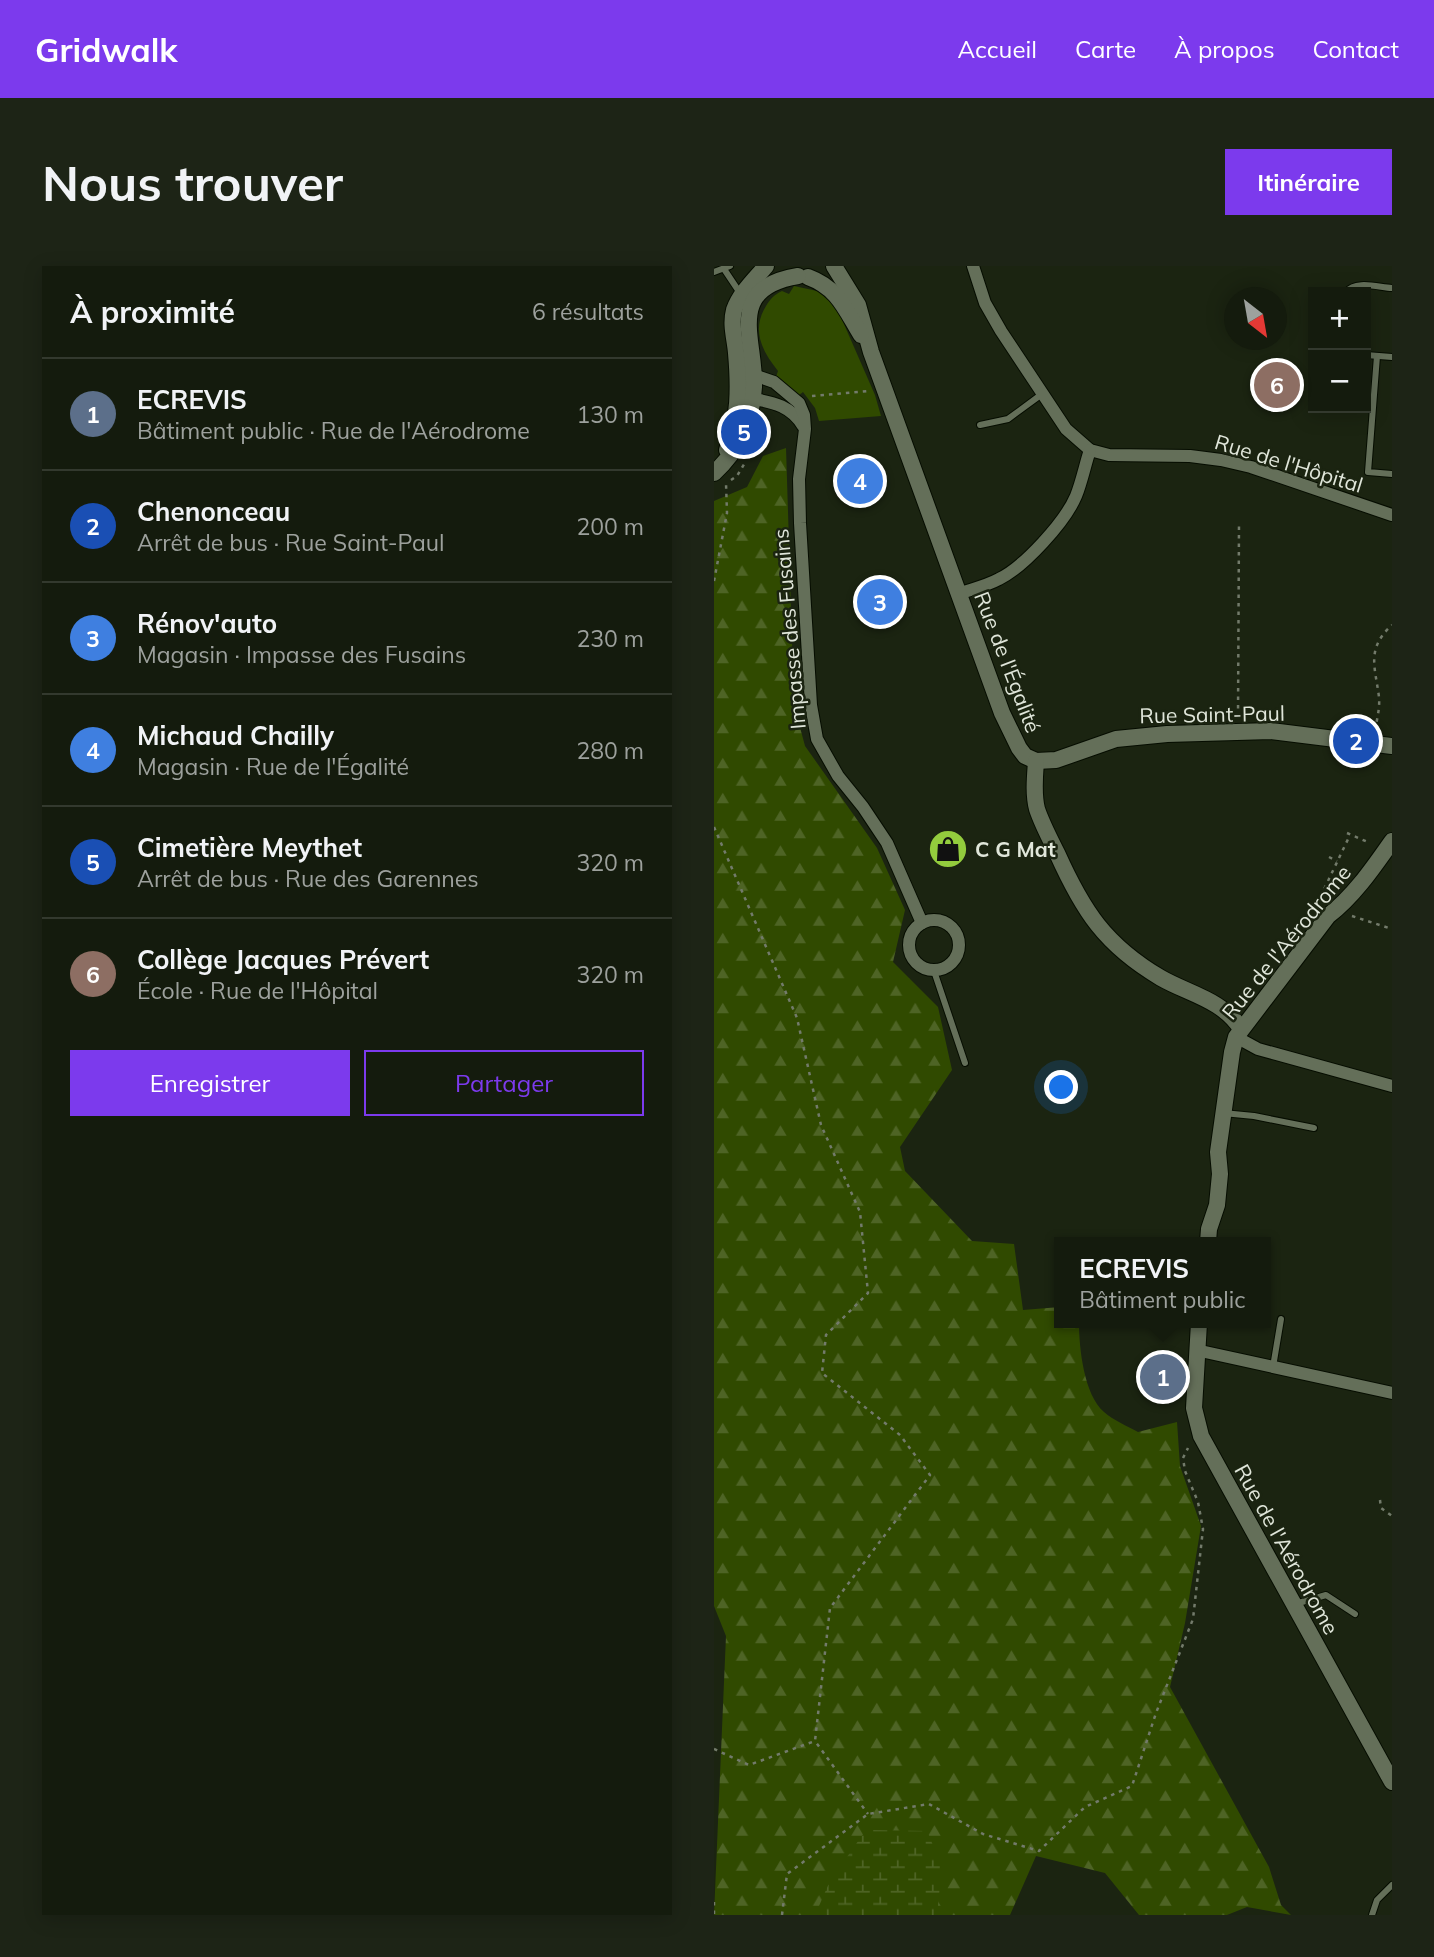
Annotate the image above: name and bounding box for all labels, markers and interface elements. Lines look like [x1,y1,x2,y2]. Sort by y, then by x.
text: Gridwalk [35,29,178,70]
text: Accueil [958,34,1037,64]
text: Carte [1075,34,1136,64]
text: À propos [1174,34,1275,64]
text: Contact [1313,34,1399,64]
button: Itinéraire [1225,149,1392,215]
text: Nous trouver [42,152,343,213]
north arrow [1224,287,1287,350]
map controls [1308,287,1371,413]
button: + [1308,287,1371,350]
text: À proximité [70,293,235,331]
text: 6 résultats [532,297,644,326]
button: − [1308,350,1371,413]
pin: 6 [1254,359,1300,411]
text: ECREVIS [137,383,247,416]
text: 1 [86,400,100,429]
text: 130 m [576,400,644,429]
pin: 5 [721,406,767,458]
text: Bâtiment public · Rue de l'Aérodrome [137,416,530,445]
street label: Rue de l'Hôpital [1212,428,1366,498]
pin: 4 [837,455,883,507]
text: Chenonceau [137,495,290,528]
text: 2 [86,512,100,541]
text: 200 m [576,512,644,541]
text: Arrêt de bus · Rue Saint-Paul [137,528,445,557]
street label: Impasse des Fusains [767,528,811,730]
pin: 3 [857,576,903,628]
street label: Rue de l'Égalité [969,588,1047,736]
text: Rénov'auto [137,607,277,640]
text: 3 [86,624,100,653]
text: 230 m [576,624,644,653]
text: Magasin · Impasse des Fusains [137,640,466,669]
street label: Rue Saint-Paul [1139,700,1285,728]
pin: 2 [1333,715,1379,767]
text: Michaud Chailly [137,719,334,752]
text: 4 [86,736,100,765]
text: 280 m [576,736,644,765]
text: Magasin · Rue de l'Égalité [137,752,409,781]
shop icon: C G Mat [927,828,969,870]
text: Cimetière Meythet [137,831,362,864]
place label: C G Mat [975,836,1056,862]
text: 5 [86,848,100,877]
text: 320 m [576,848,644,877]
street label: Rue de l'Aérodrome [1216,860,1356,1024]
text: Arrêt de bus · Rue des Garennes [137,864,479,893]
text: Collège Jacques Prévert [137,943,429,976]
text: 6 [86,960,100,989]
text: 320 m [576,960,644,989]
text: École · Rue de l'Hôpital [137,976,378,1005]
button: Enregistrer [70,1050,350,1116]
button: Partager [364,1050,644,1116]
your location [1044,1070,1078,1104]
popup [1054,1237,1271,1328]
text: ECREVIS [1079,1252,1189,1285]
text: Bâtiment public [1079,1285,1246,1314]
pin: 1 [1140,1351,1186,1403]
street label: Rue de l'Aérodrome [1229,1459,1345,1639]

